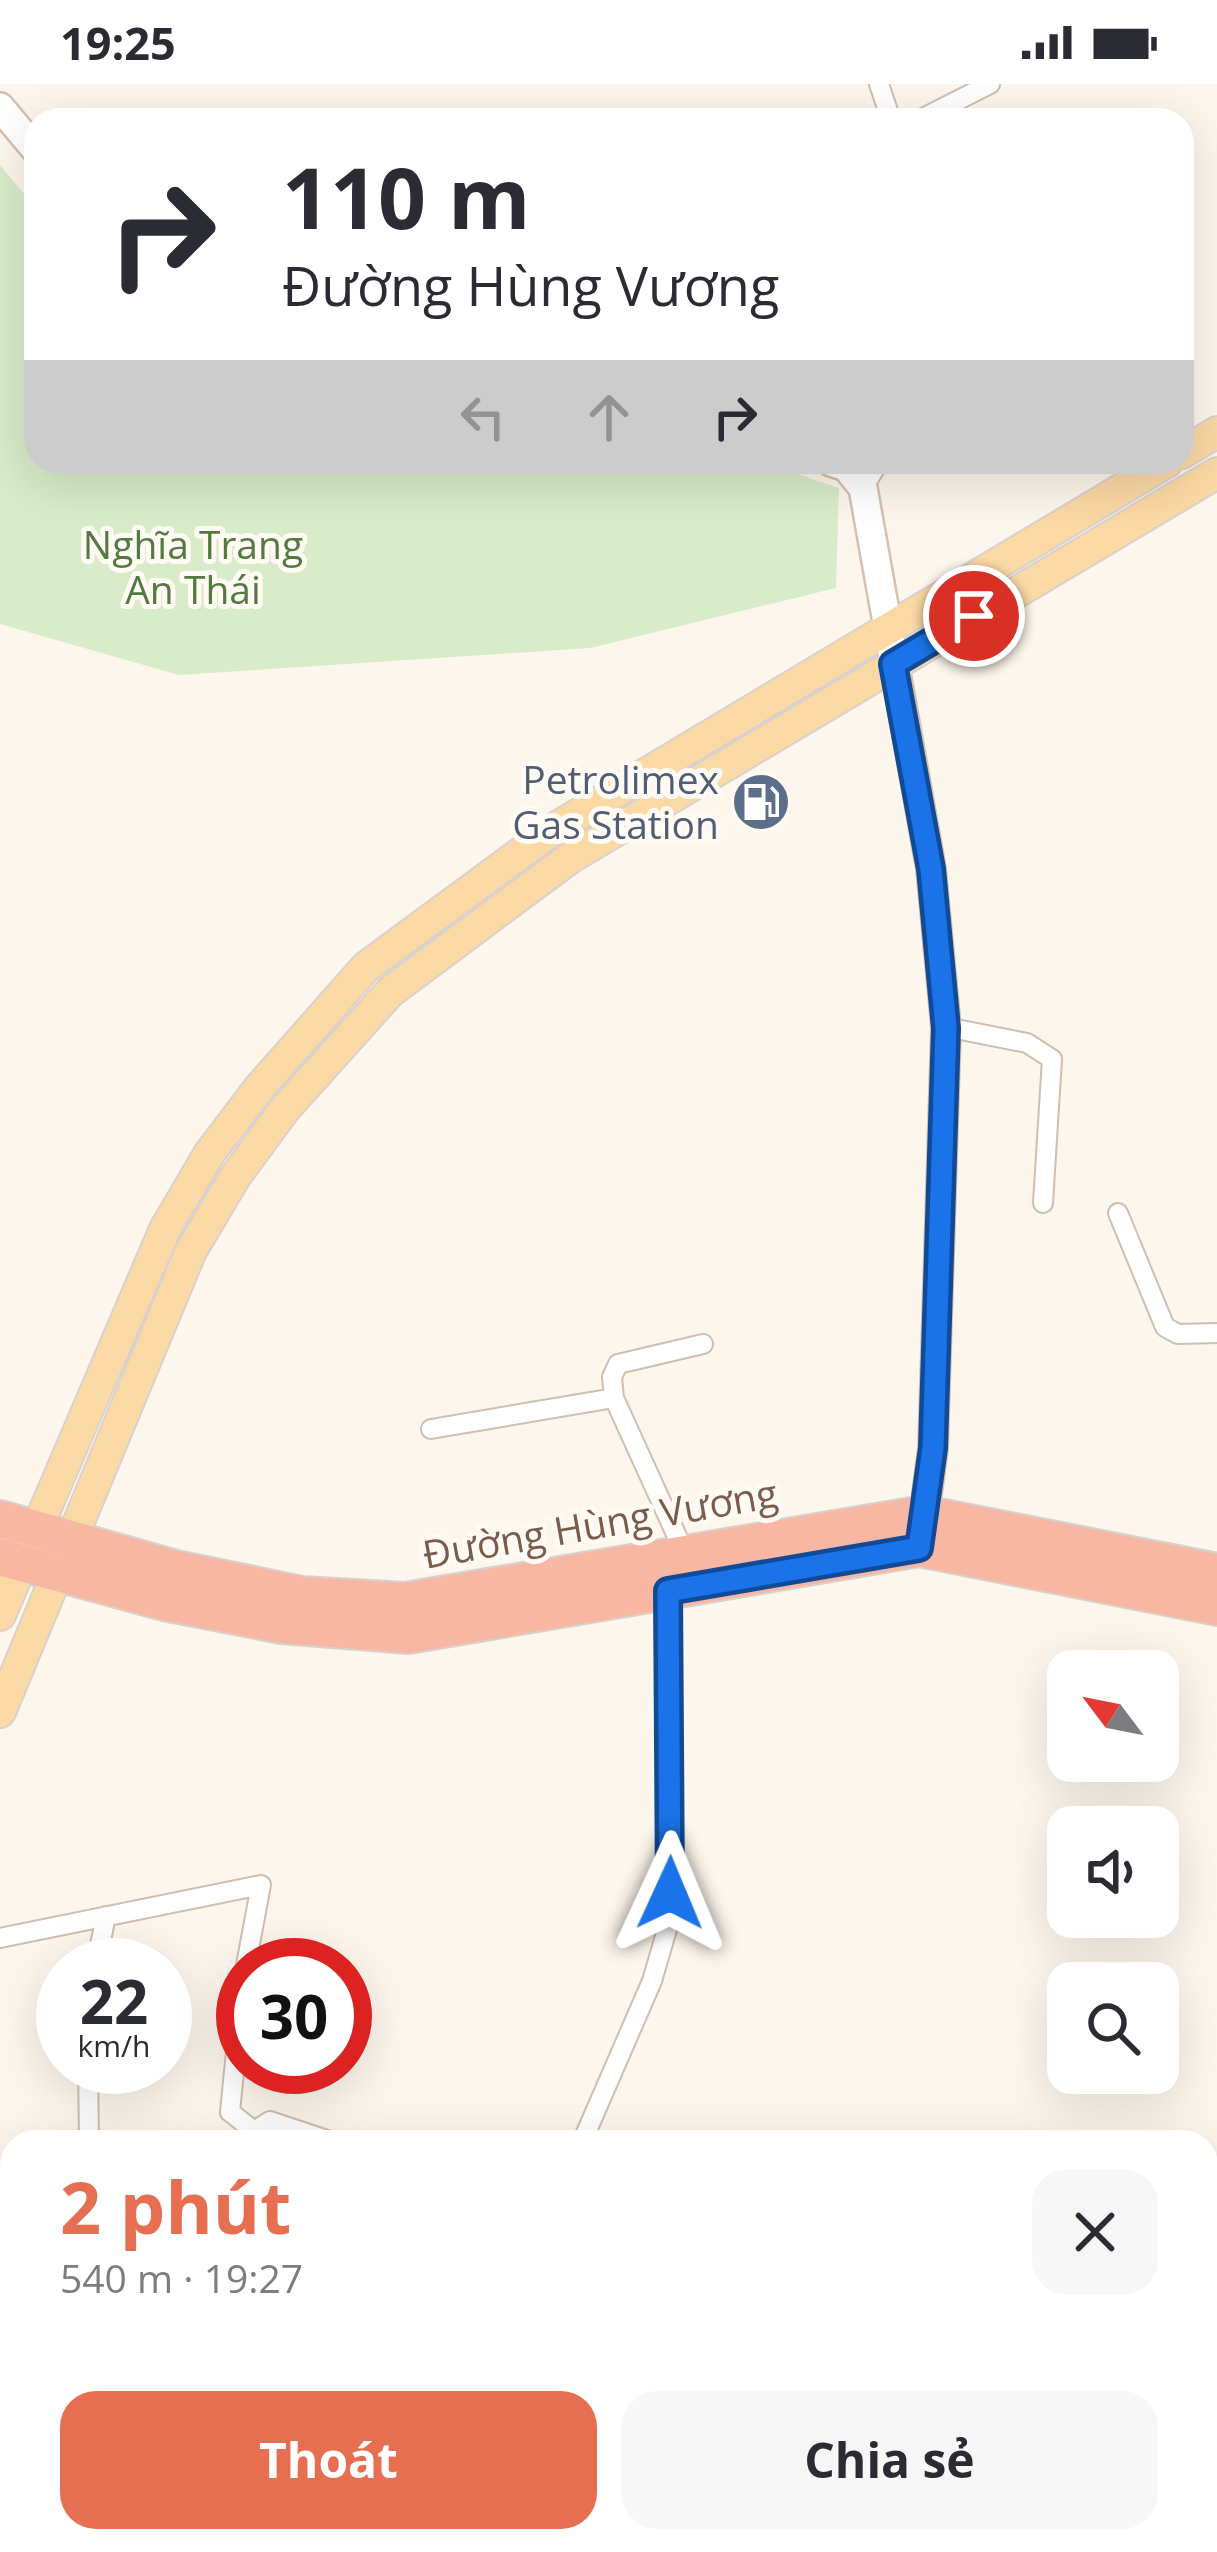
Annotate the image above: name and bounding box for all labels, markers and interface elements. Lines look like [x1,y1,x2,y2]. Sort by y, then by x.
text: 19:25 [60,12,176,73]
text: 110 m [282,139,530,254]
icon: right [84,156,240,312]
text: Đường Hùng Vương [282,248,779,322]
icon: left [450,384,516,450]
icon: ahead [576,384,642,450]
icon: right [702,384,768,450]
park label: Nghĩa Trang An Thái [83,517,303,615]
pin [923,565,1025,667]
icon: arrive [941,583,1007,649]
place label: Petrolimex Gas Station [512,752,719,850]
fuel station icon: Petrolimex Gas Station [730,771,792,833]
street label: Đường Hùng Vương [418,1465,781,1580]
north arrow [1047,1650,1179,1782]
map controls [1047,1650,1179,2094]
button: sound [1047,1806,1179,1938]
position arrow [607,1830,733,1956]
speed limit sign: 30 [216,1938,372,2094]
text: 22 [80,1960,148,2042]
button: search [1047,1962,1179,2094]
text: km/h [78,2025,150,2066]
text: 2 phút [60,2157,291,2255]
button: close [1032,2169,1158,2295]
text: 540 m · 19:27 [60,2251,303,2304]
button: Thoát [60,2391,597,2529]
button: Chia sẻ [621,2391,1158,2529]

